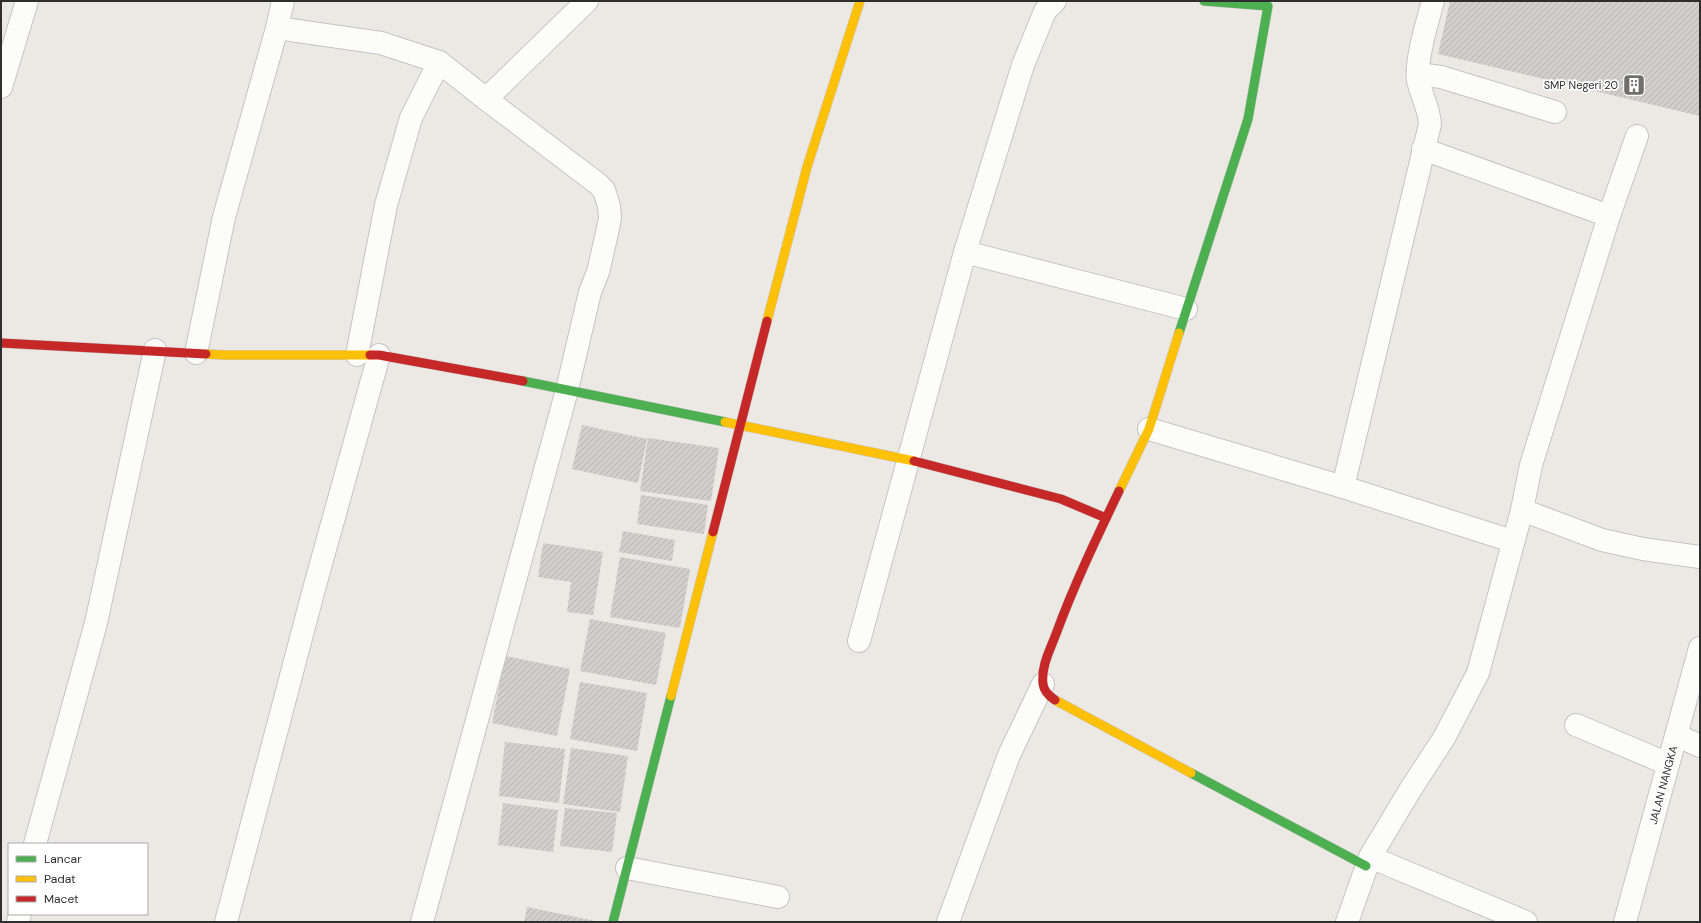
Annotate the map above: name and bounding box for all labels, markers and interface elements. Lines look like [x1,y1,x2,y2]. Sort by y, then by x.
building icon: SMP Negeri 20 [1621,72,1647,98]
place label: SMP Negeri 20 [1544,78,1618,92]
street label: JALAN NANGKA [1646,744,1680,826]
legend [8,843,148,915]
text: Lancar [44,851,82,867]
text: Padat [44,871,76,887]
text: Macet [44,891,79,907]

